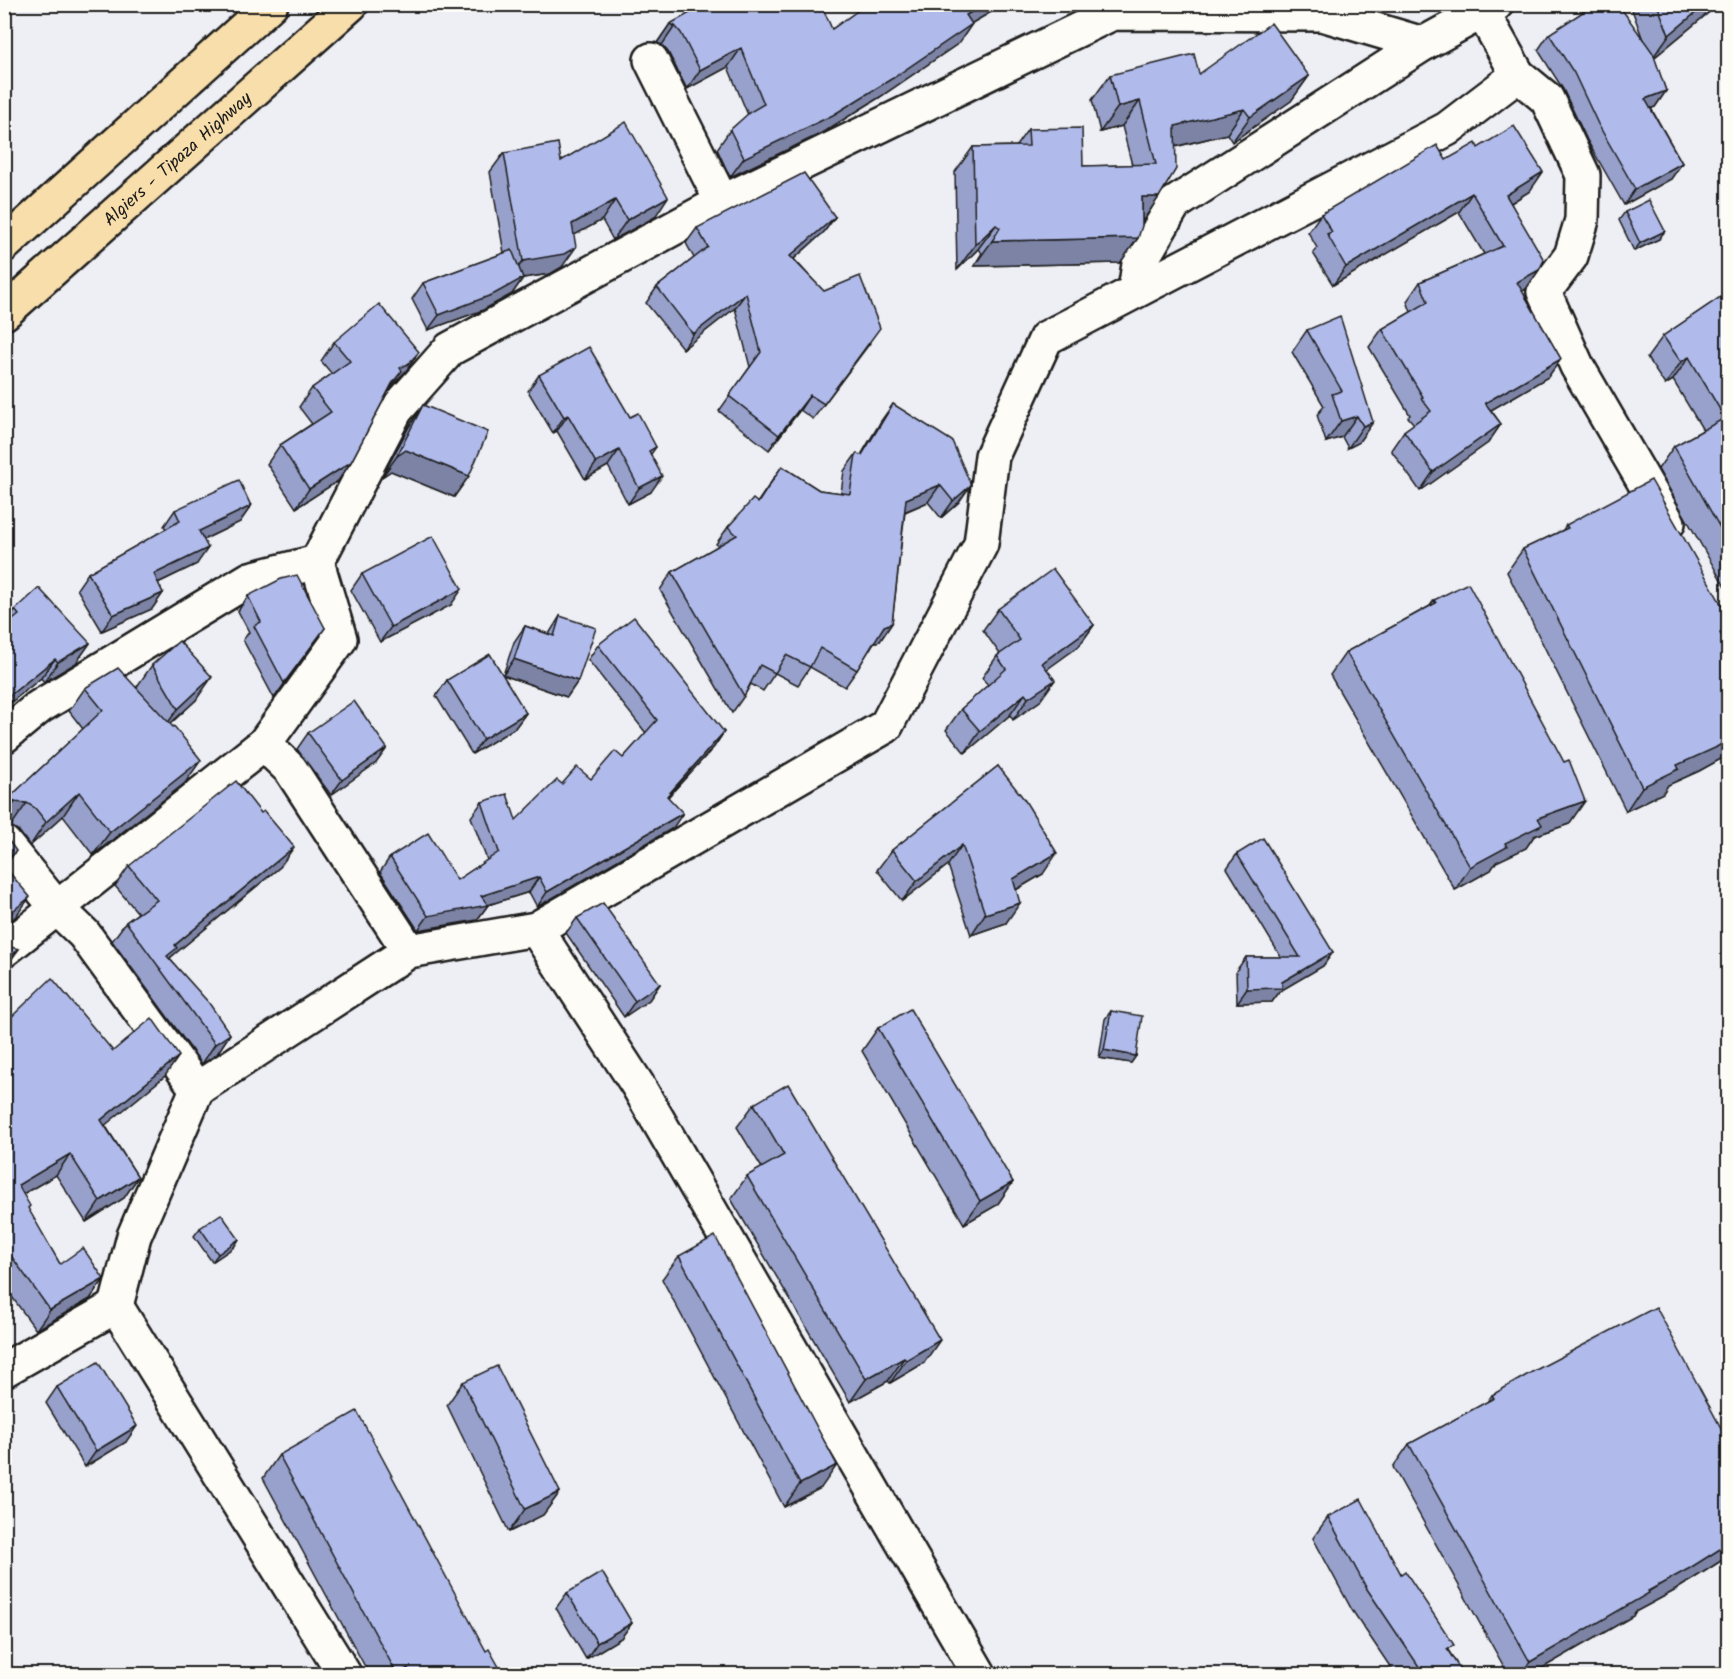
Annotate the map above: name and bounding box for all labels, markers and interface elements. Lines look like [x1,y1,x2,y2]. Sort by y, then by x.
street label: Algiers - Tipaza Highway [97,85,260,234]

